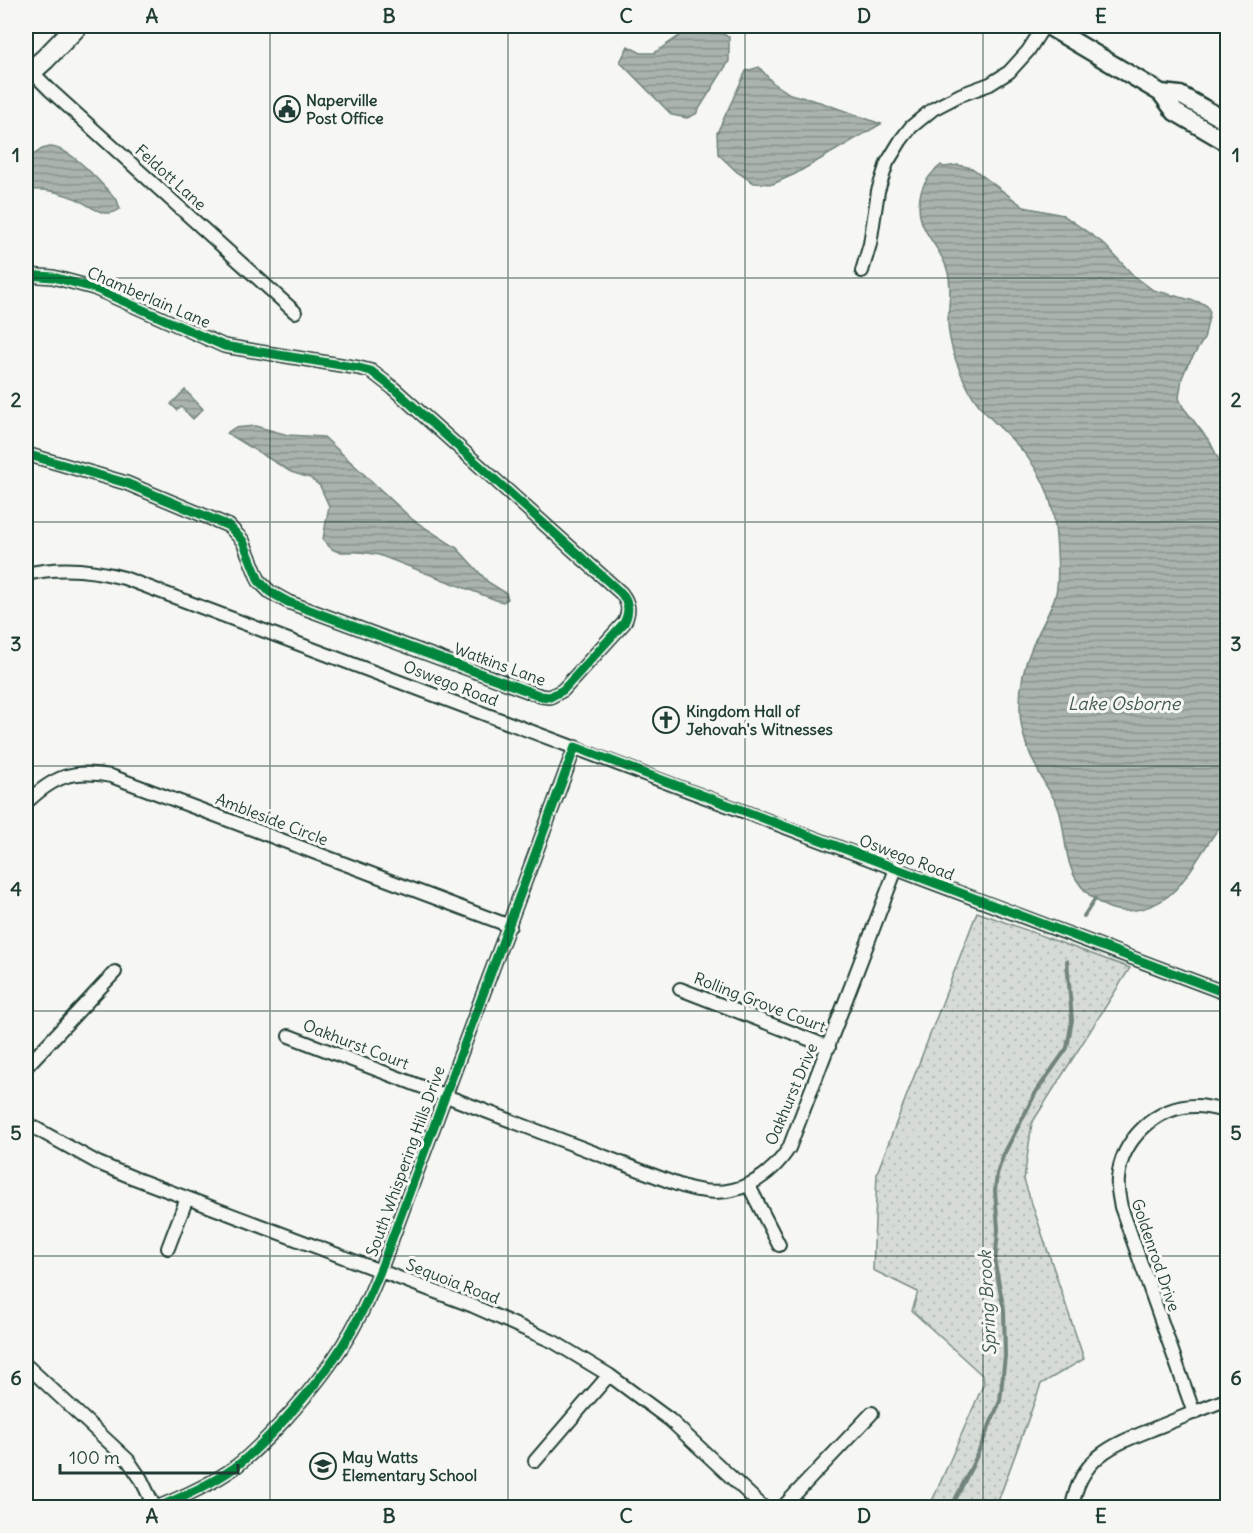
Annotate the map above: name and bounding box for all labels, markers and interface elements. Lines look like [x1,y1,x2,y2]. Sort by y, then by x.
text: A [146,3,159,28]
text: B [382,3,396,28]
text: C [619,3,633,28]
text: D [857,3,871,28]
text: E [1095,3,1107,28]
place label: Naperville Post Office [306,90,384,128]
public building icon: Naperville Post Office [272,94,302,124]
street label: Feldott Lane [131,140,211,214]
text: 1 [12,142,20,167]
text: 1 [1232,142,1240,167]
street label: Chamberlain Lane [84,262,214,332]
text: 2 [11,387,22,412]
text: 2 [1231,387,1242,412]
text: 3 [10,631,22,656]
text: 3 [1230,631,1242,656]
street label: Watkins Lane [451,638,549,690]
street label: Oswego Road [401,656,501,710]
water label: Lake Osborne [1068,692,1182,715]
place label: Kingdom Hall of Jehovah's Witnesses [686,701,833,739]
church icon: Kingdom Hall of Jehovah's Witnesses [651,705,681,735]
street label: Ambleside Circle [213,788,331,850]
street label: Oswego Road [857,830,957,884]
text: 4 [10,876,22,901]
text: 4 [1230,876,1242,901]
street label: Rolling Grove Court [691,968,829,1037]
street label: Oakhurst Court [300,1015,412,1074]
street label: Oakhurst Drive [760,1040,822,1148]
street label: South Whispering Hills Drive [361,1063,449,1259]
text: 5 [10,1120,22,1145]
text: 5 [1230,1120,1242,1145]
street label: Goldenrod Drive [1127,1196,1185,1314]
water label: Spring Brook [973,1248,1001,1356]
street label: Sequoia Road [403,1254,503,1308]
text: 6 [10,1365,22,1390]
text: 6 [1230,1365,1242,1390]
scale bar [60,1437,238,1475]
text: 100 m [69,1446,120,1469]
place label: May Watts Elementary School [342,1447,477,1486]
school or university icon: May Watts Elementary School [308,1451,338,1481]
text: A [146,1503,159,1528]
text: B [382,1503,396,1528]
text: C [619,1503,633,1528]
text: D [857,1503,871,1528]
text: E [1095,1503,1107,1528]

